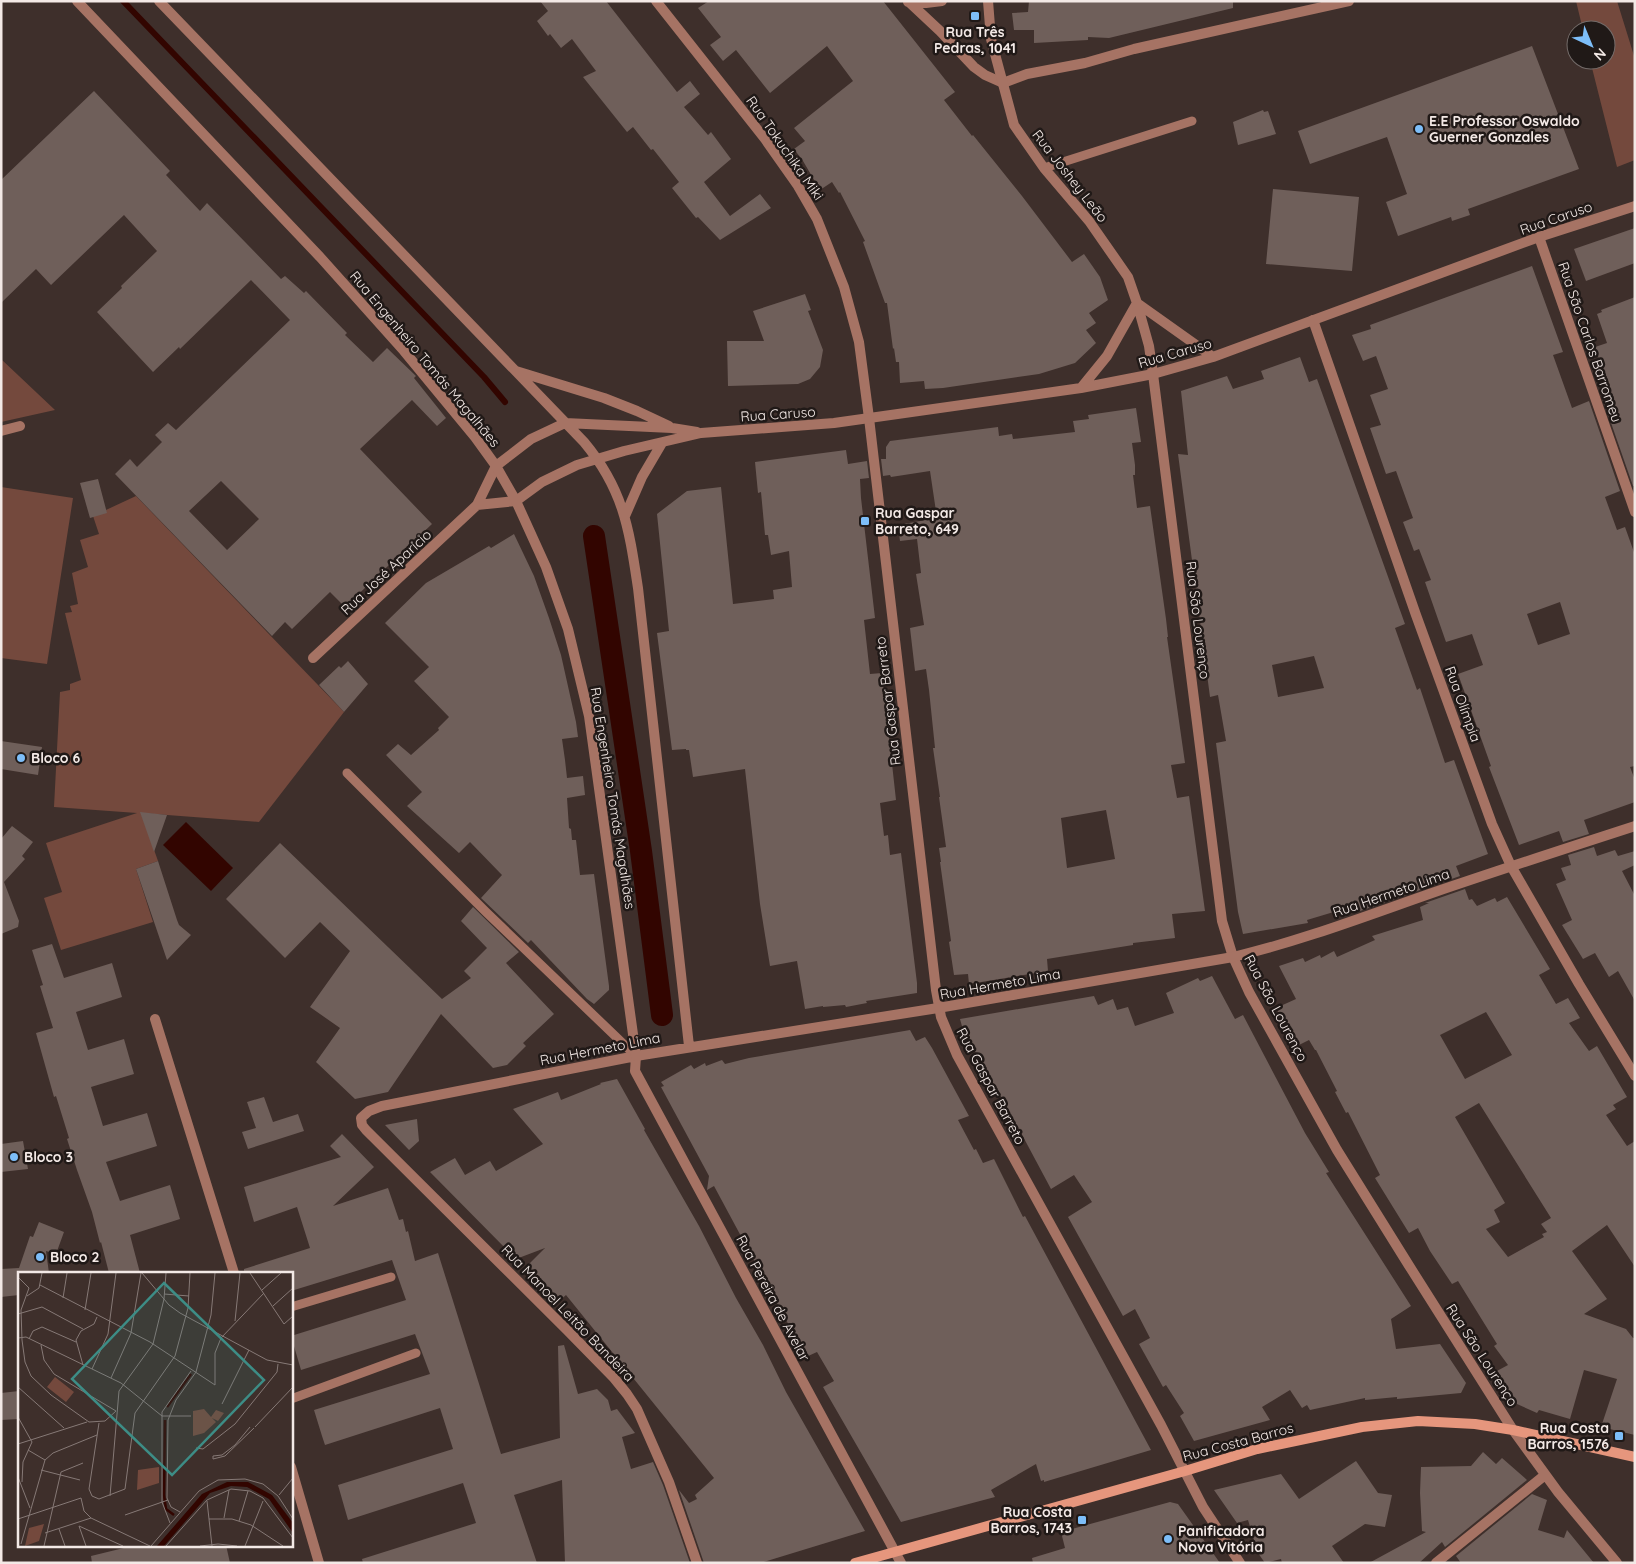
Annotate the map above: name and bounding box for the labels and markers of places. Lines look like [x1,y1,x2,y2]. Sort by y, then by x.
marker: Rua Três Pedras, 1041 [969,10,981,22]
place label: Rua Três Pedras, 1041 [934,23,1016,57]
place label: E.E Professor Oswaldo Guerner Gonzales [1429,112,1580,146]
marker: E.E Professor Oswaldo Guerner Gonzales [1413,123,1425,135]
place label: Rua Gaspar Barreto, 649 [875,504,959,538]
marker: Rua Gaspar Barreto, 649 [859,515,871,527]
place label: Bloco 6 [31,749,80,767]
marker: Bloco 6 [15,752,27,764]
place label: Bloco 3 [24,1148,73,1166]
marker: Bloco 3 [8,1151,20,1163]
place label: Bloco 2 [50,1248,99,1266]
marker: Bloco 2 [34,1251,46,1263]
place label: Rua Costa Barros, 1576 [1527,1419,1609,1453]
marker: Rua Costa Barros, 1576 [1613,1430,1625,1442]
place label: Rua Costa Barros, 1743 [991,1503,1072,1537]
marker: Rua Costa Barros, 1743 [1076,1514,1088,1526]
place label: Panificadora Nova Vitória [1178,1522,1265,1556]
marker: Panificadora Nova Vitória [1162,1533,1174,1545]

